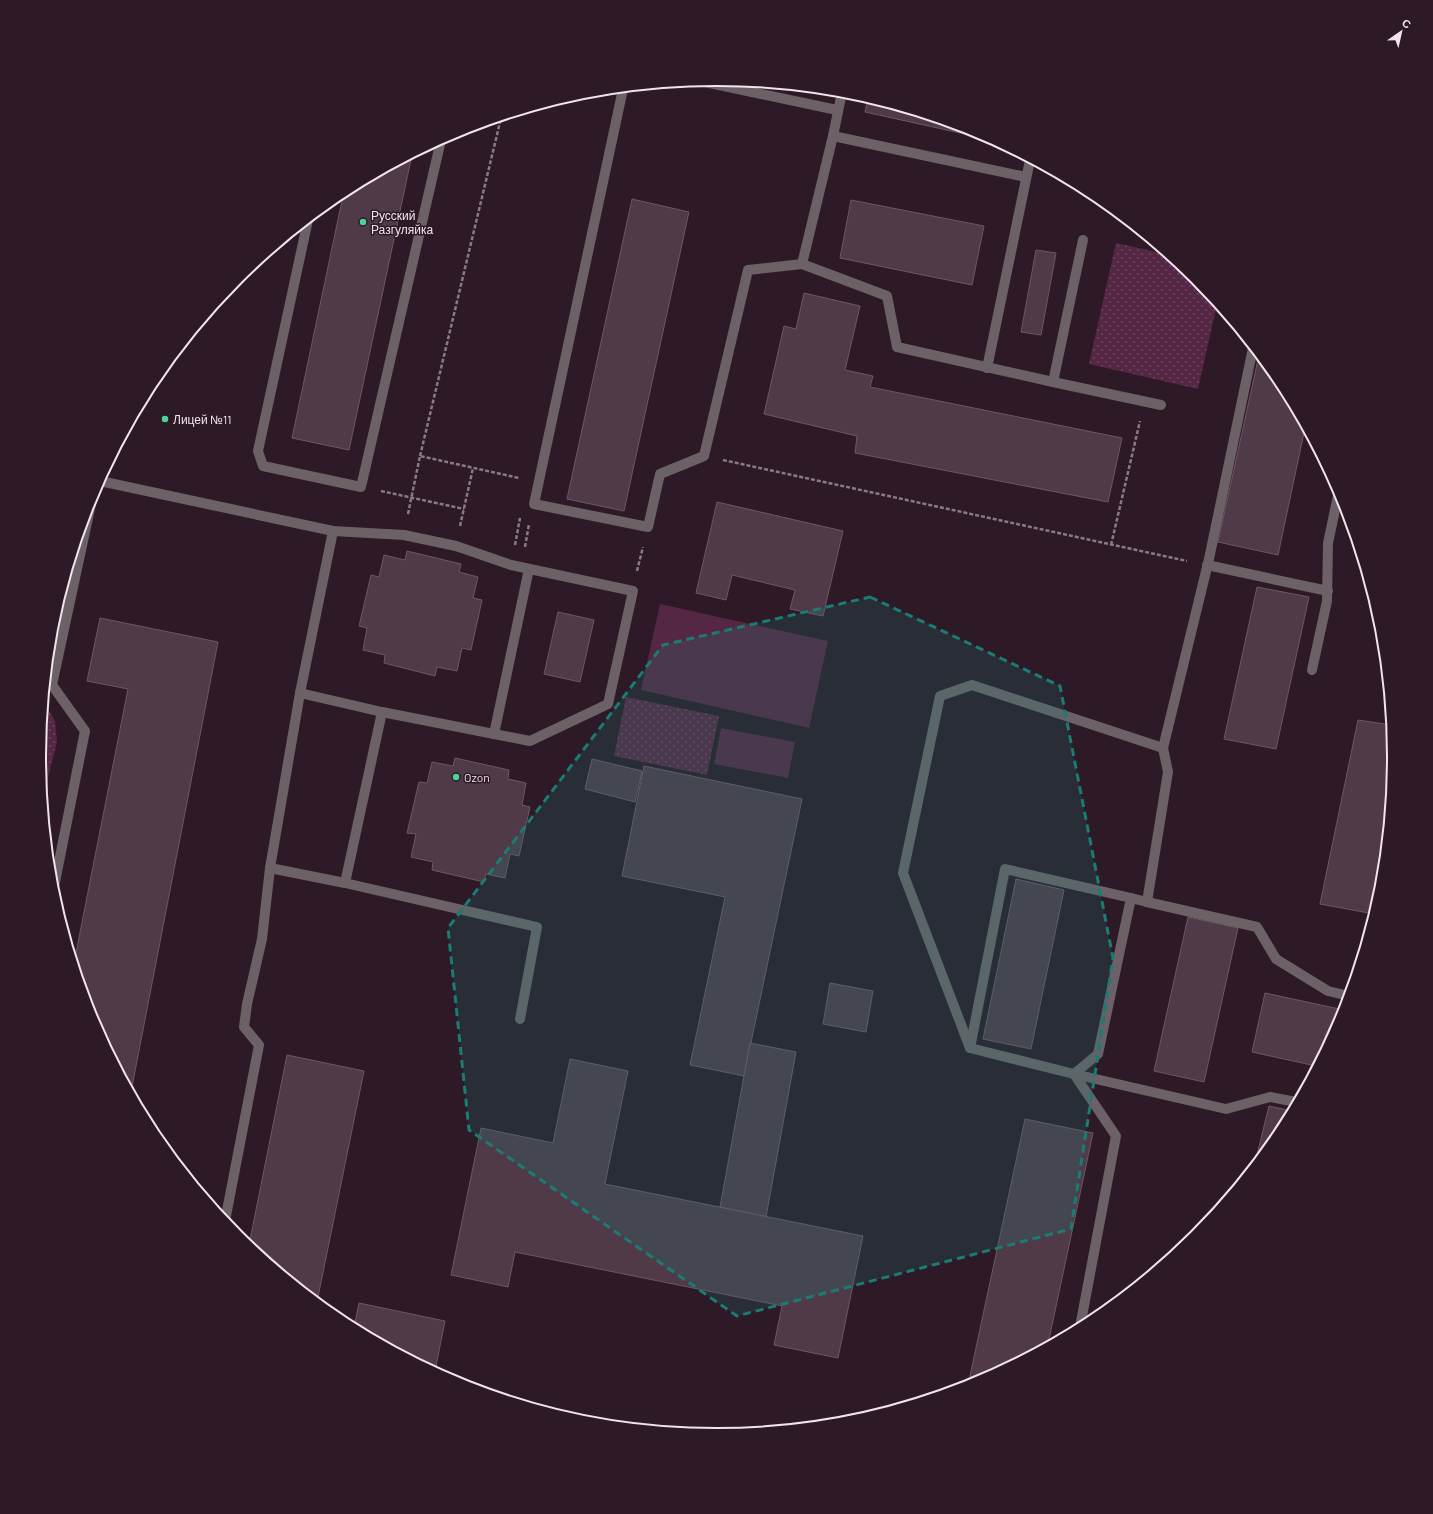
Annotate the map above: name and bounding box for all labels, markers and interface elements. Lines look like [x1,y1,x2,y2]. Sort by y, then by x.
north arrow [1381,12,1421,52]
text: С [1400,16,1414,31]
place label: Русский Разгуляйка [371,208,433,237]
marker: Русский Разгуляйка [358,217,368,227]
place label: Лицей №11 [173,412,231,427]
marker: Лицей №11 [160,414,170,424]
place label: Ozon [464,770,490,784]
marker: Ozon [451,772,461,782]

